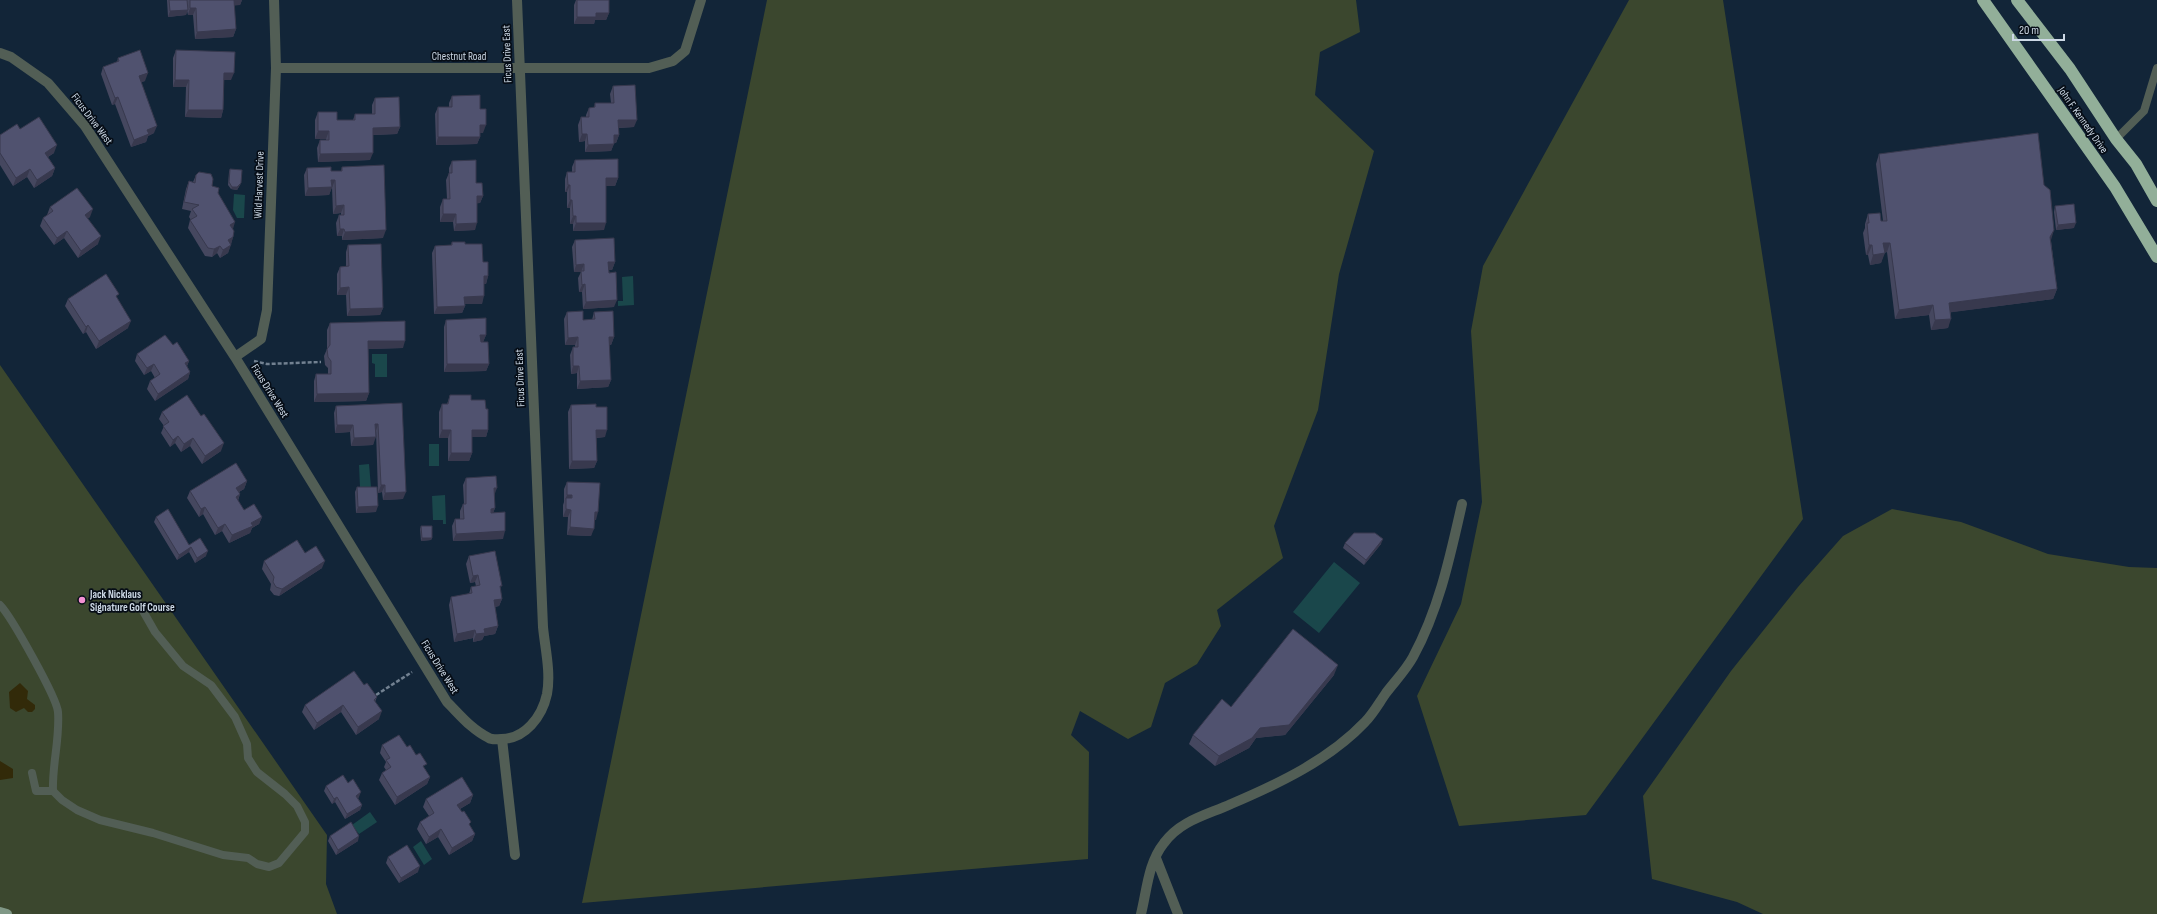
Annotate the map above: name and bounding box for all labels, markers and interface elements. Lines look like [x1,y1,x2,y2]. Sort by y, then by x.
scale bar [2013,16,2064,42]
text: 20 m [2019,23,2039,38]
street label: Ficus Drive East [499,24,515,83]
street label: Chestnut Road [432,50,487,63]
street label: John F. Kennedy Drive [2055,83,2111,156]
street label: Ficus Drive West [69,91,116,148]
street label: Wild Harvest Drive [251,151,267,219]
street label: Ficus Drive East [512,348,528,407]
street label: Ficus Drive West [248,362,292,421]
place label: Jack Nicklaus Signature Golf Course [89,588,175,614]
marker: Jack Nicklaus Signature Golf Course [77,595,87,605]
street label: Ficus Drive West [418,638,462,697]

